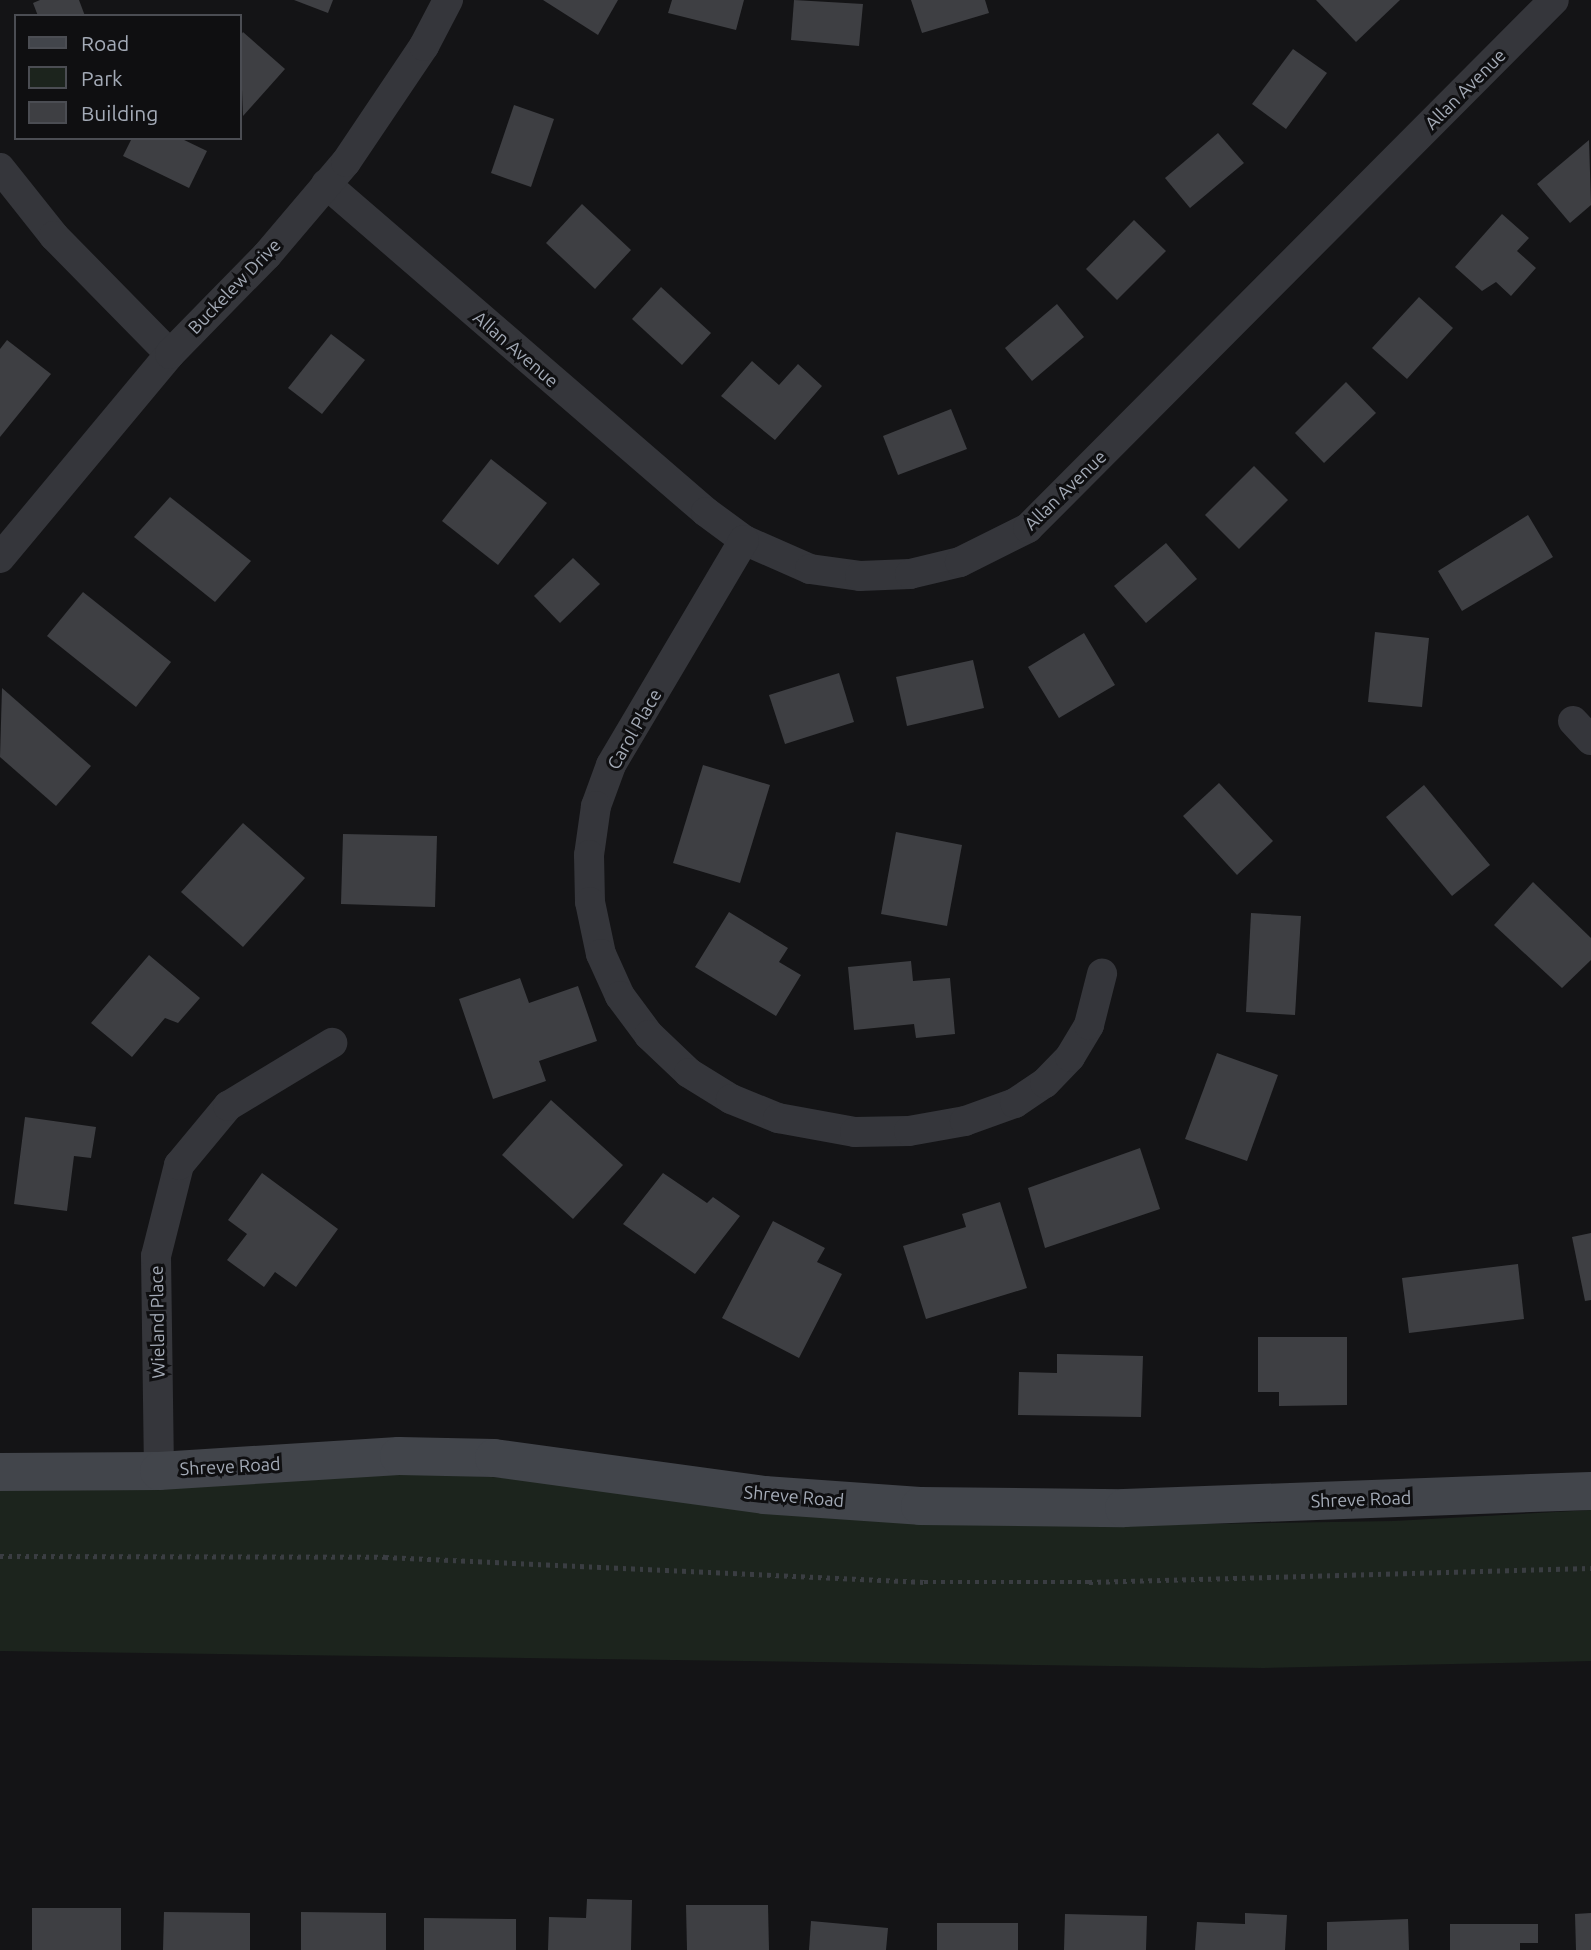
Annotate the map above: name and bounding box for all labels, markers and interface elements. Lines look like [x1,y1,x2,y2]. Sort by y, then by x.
legend [14,14,242,140]
text: Road [81,31,129,55]
street label: Allan Avenue [1420,44,1510,134]
text: Park [81,66,123,90]
text: Building [81,101,158,125]
street label: Buckelew Drive [183,234,285,338]
street label: Allan Avenue [469,306,563,392]
street label: Allan Avenue [1020,446,1110,534]
street label: Carol Place [602,685,666,773]
street label: Wieland Place [145,1265,169,1379]
street label: Shreve Road [179,1453,281,1479]
street label: Shreve Road [743,1481,845,1511]
street label: Shreve Road [1310,1486,1412,1512]

